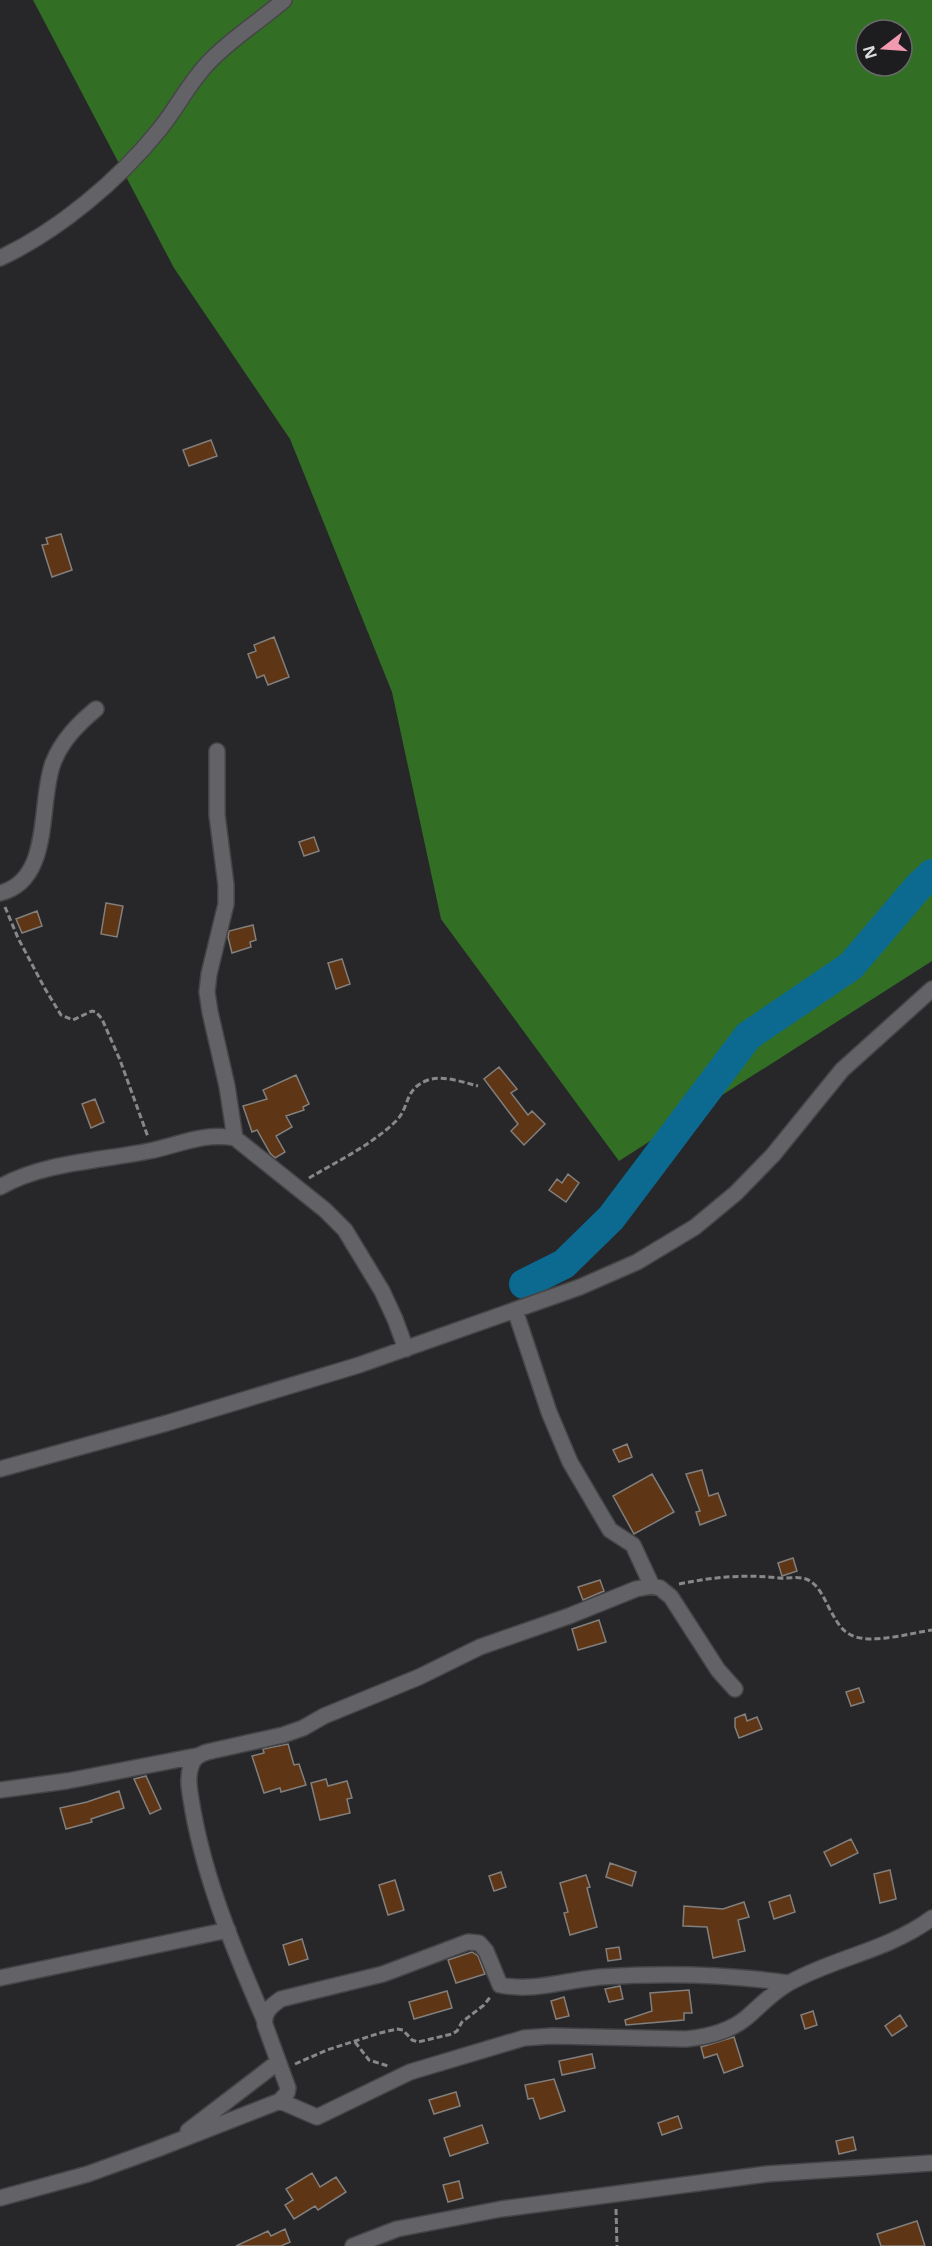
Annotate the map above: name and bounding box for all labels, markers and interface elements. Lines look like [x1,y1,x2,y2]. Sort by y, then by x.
north arrow [854,18,914,78]
text: N [857,43,882,62]

